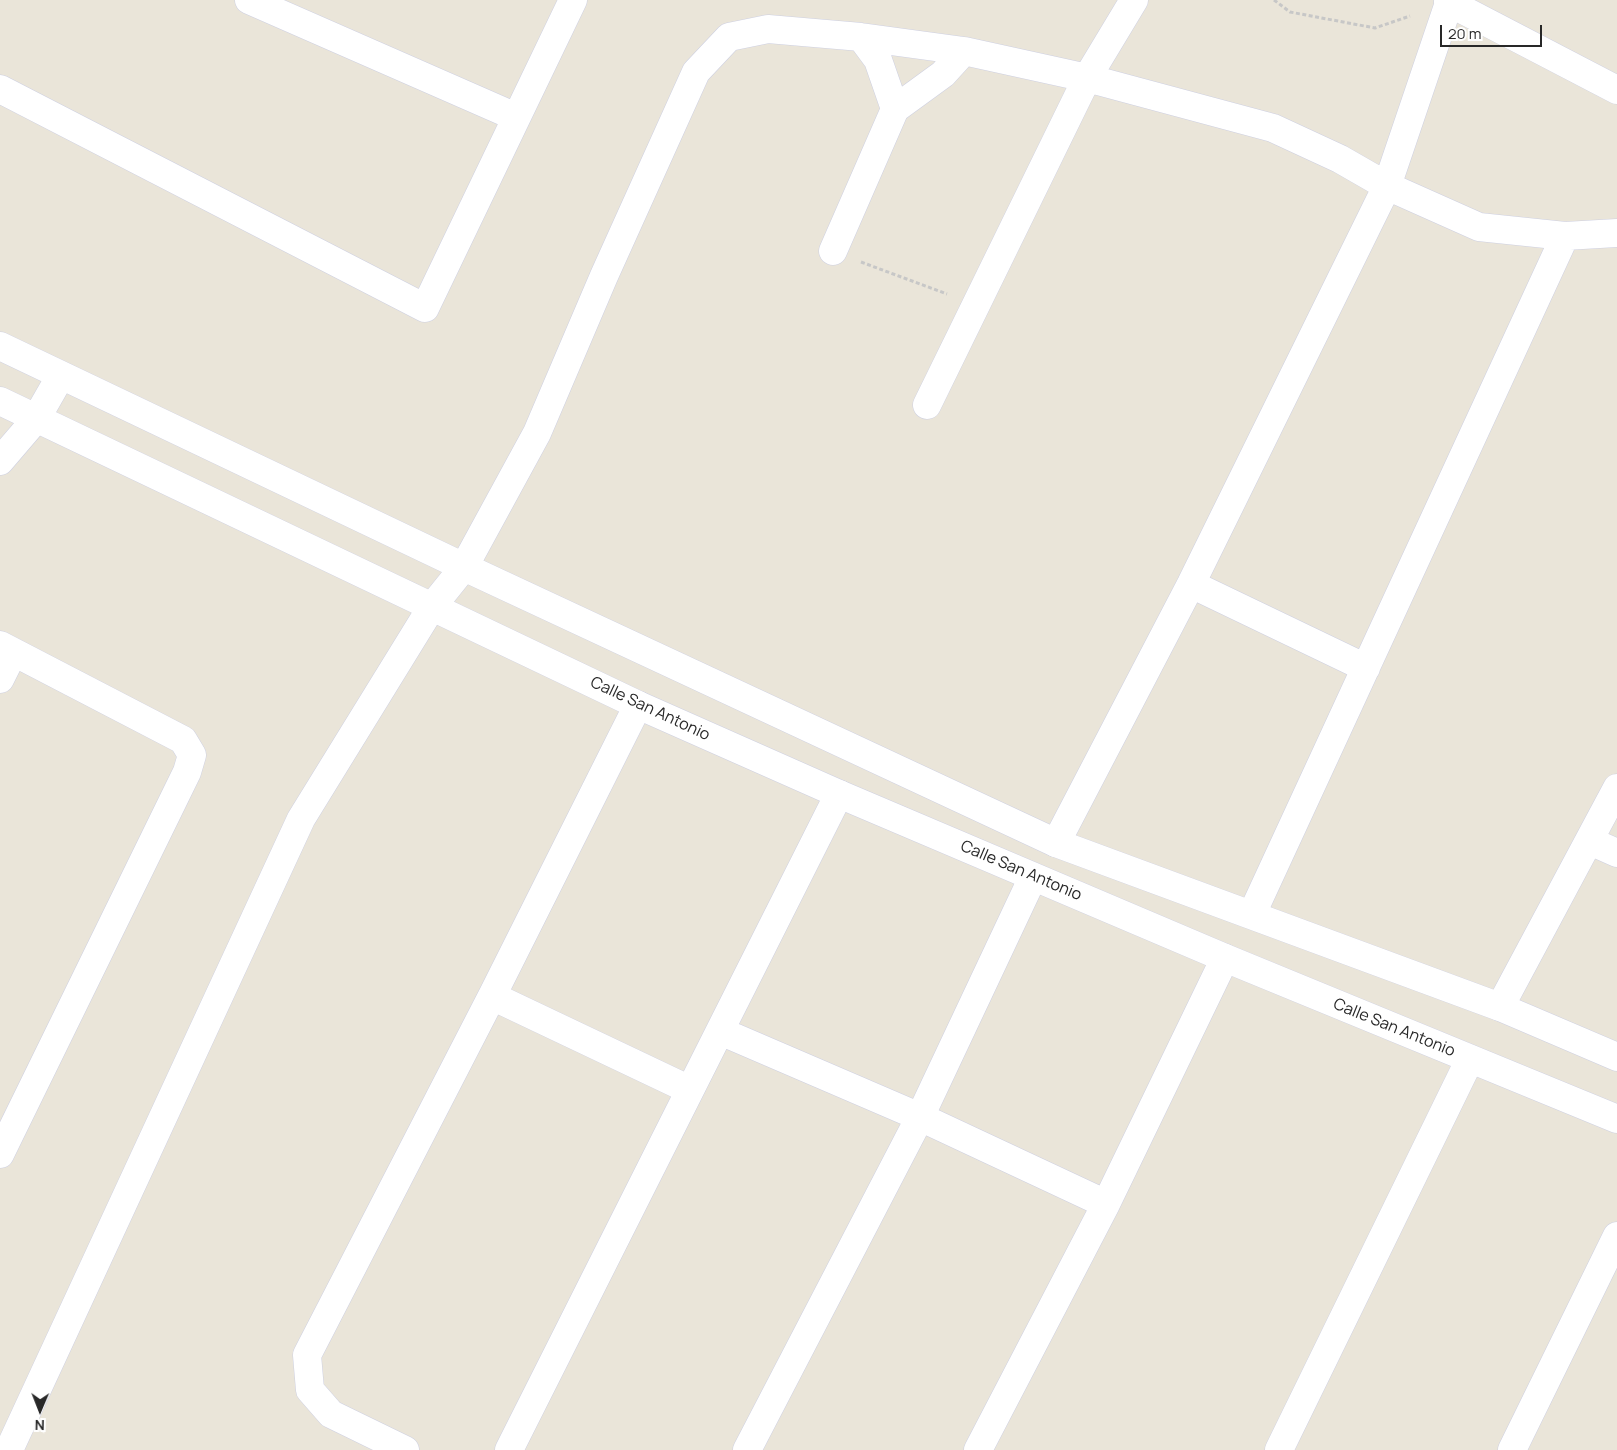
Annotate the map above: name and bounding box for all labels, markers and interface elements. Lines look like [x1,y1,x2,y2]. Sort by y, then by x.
scale bar [1442,15,1544,47]
text: 20 m [1448,23,1481,44]
street label: Calle San Antonio [587,673,713,745]
street label: Calle San Antonio [958,837,1084,905]
street label: Calle San Antonio [1330,995,1458,1061]
north arrow [15,1385,65,1435]
text: N [35,1416,45,1435]

